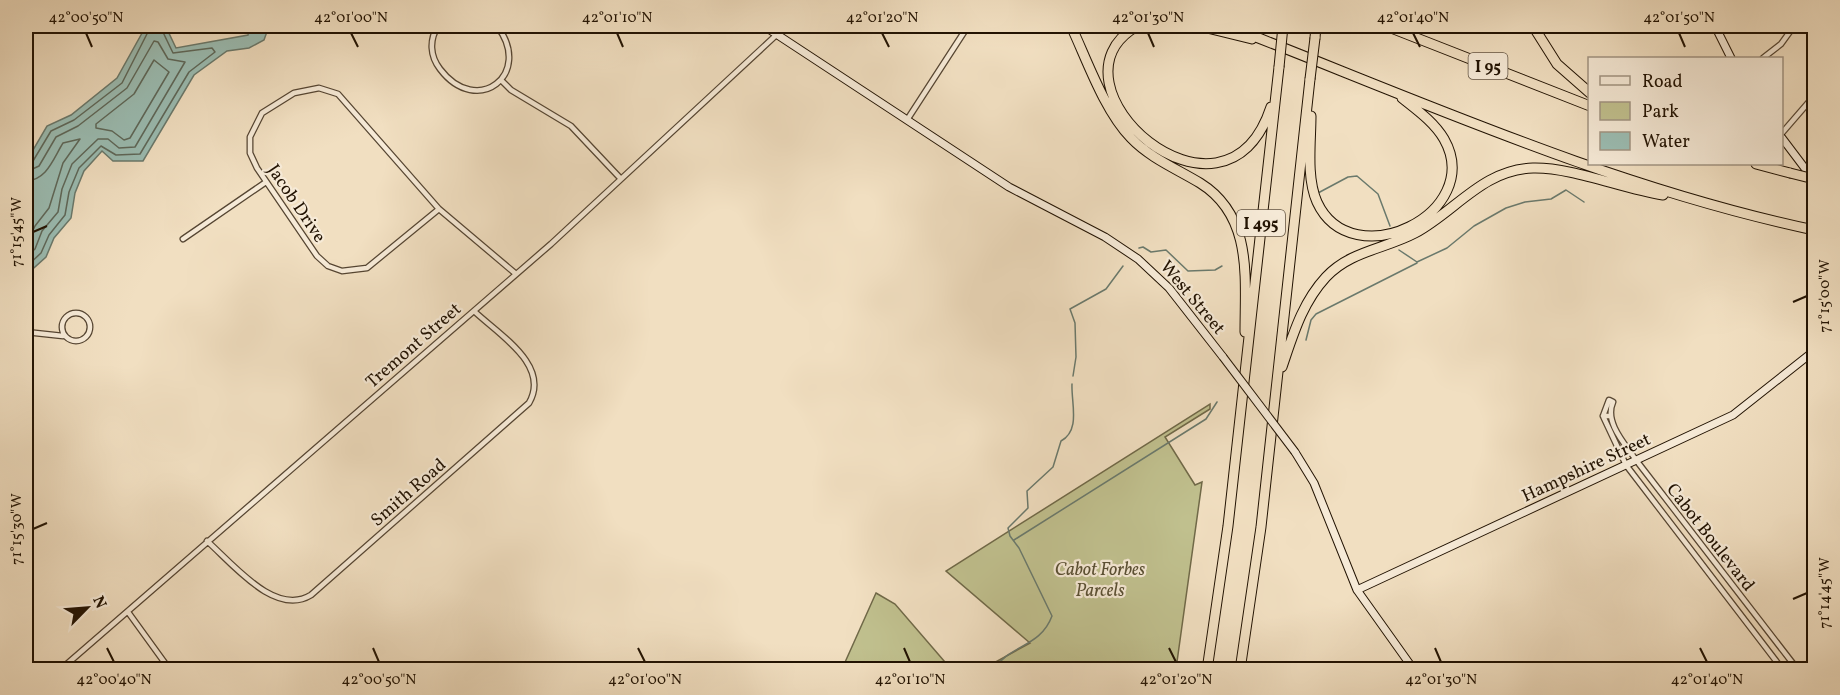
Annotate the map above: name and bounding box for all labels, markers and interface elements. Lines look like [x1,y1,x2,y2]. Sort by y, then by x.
text: 42°00'50"N [49,8,123,29]
text: 42°01'00"N [314,8,388,29]
text: 42°01'10"N [582,8,652,29]
text: 42°01'20"N [846,8,918,29]
text: 42°01'30"N [1112,8,1184,29]
text: 42°01'40"N [1377,8,1449,29]
text: 42°01'50"N [1643,8,1715,29]
road number: I 95 [1468,53,1508,79]
legend [1588,57,1783,165]
text: Road [1642,70,1683,95]
text: Park [1642,100,1679,125]
text: Water [1642,130,1690,155]
street label: Jacob Drive [260,160,331,248]
text: 71°15'45"W [7,197,28,267]
road number: I 495 [1237,210,1285,236]
street label: West Street [1153,255,1230,340]
text: 71°15'00"W [1815,259,1836,333]
street label: Tremont Street [361,298,467,395]
street label: Hampshire Street [1518,428,1655,509]
street label: Smith Road [366,453,452,533]
street label: Cabot Boulevard [1660,479,1760,597]
text: 71°15'30"W [7,493,28,565]
text: 71°14'45"W [1815,557,1836,629]
park label: Cabot Forbes Parcels [1055,558,1146,604]
north arrow [57,578,117,638]
text: N [86,593,111,613]
text: 42°00'40"N [76,670,152,691]
text: 42°00'50"N [342,670,416,691]
text: 42°01'00"N [608,670,682,691]
text: 42°01'10"N [875,670,945,691]
text: 42°01'20"N [1140,670,1212,691]
text: 42°01'30"N [1405,670,1477,691]
text: 42°01'40"N [1671,670,1743,691]

